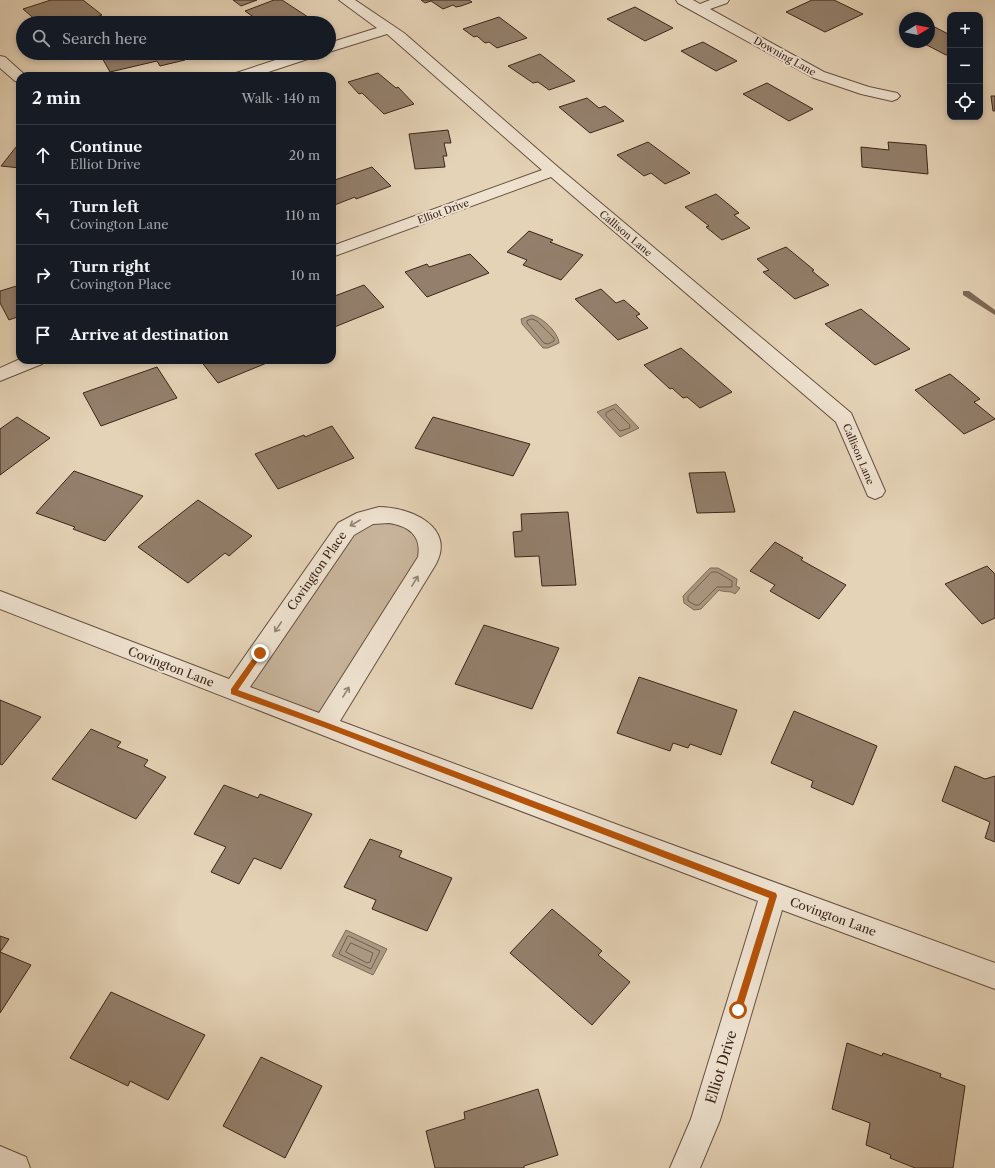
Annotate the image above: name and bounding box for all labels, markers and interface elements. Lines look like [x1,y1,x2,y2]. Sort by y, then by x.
north arrow [899,12,935,48]
map controls [947,12,983,120]
button: + [947,12,983,48]
search box [16,16,336,60]
icon: search [30,27,52,49]
text: Search here [62,29,147,48]
street label: Downing Lane [751,34,819,79]
button: − [947,48,983,84]
button: locate [947,84,983,120]
text: 2 min [32,88,81,108]
text: Walk · 140 m [242,90,320,106]
text: Continue [70,137,142,156]
icon: ahead [32,144,54,166]
text: 20 m [289,147,320,163]
text: Elliot Drive [70,156,140,172]
street label: Elliot Drive [415,196,471,227]
text: Turn left [70,197,139,216]
icon: left [32,204,54,226]
text: 110 m [285,207,320,223]
street label: Callison Lane [597,207,655,260]
text: Covington Lane [70,216,169,232]
text: Turn right [70,257,150,276]
icon: right [32,264,54,286]
text: 10 m [291,267,320,283]
text: Covington Place [70,276,171,292]
icon: arrive [32,324,54,346]
text: Arrive at destination [70,325,229,344]
street label: Callison Lane [840,422,877,487]
one-way arrow [349,520,361,528]
street label: Covington Place [284,528,350,613]
one-way arrow [410,576,419,587]
one-way arrow [274,621,282,632]
street label: Covington Lane [126,643,217,690]
route end [251,644,269,662]
one-way arrow [342,687,350,698]
street label: Covington Lane [788,894,879,939]
route start [729,1001,747,1019]
street label: Elliot Drive [701,1028,741,1106]

